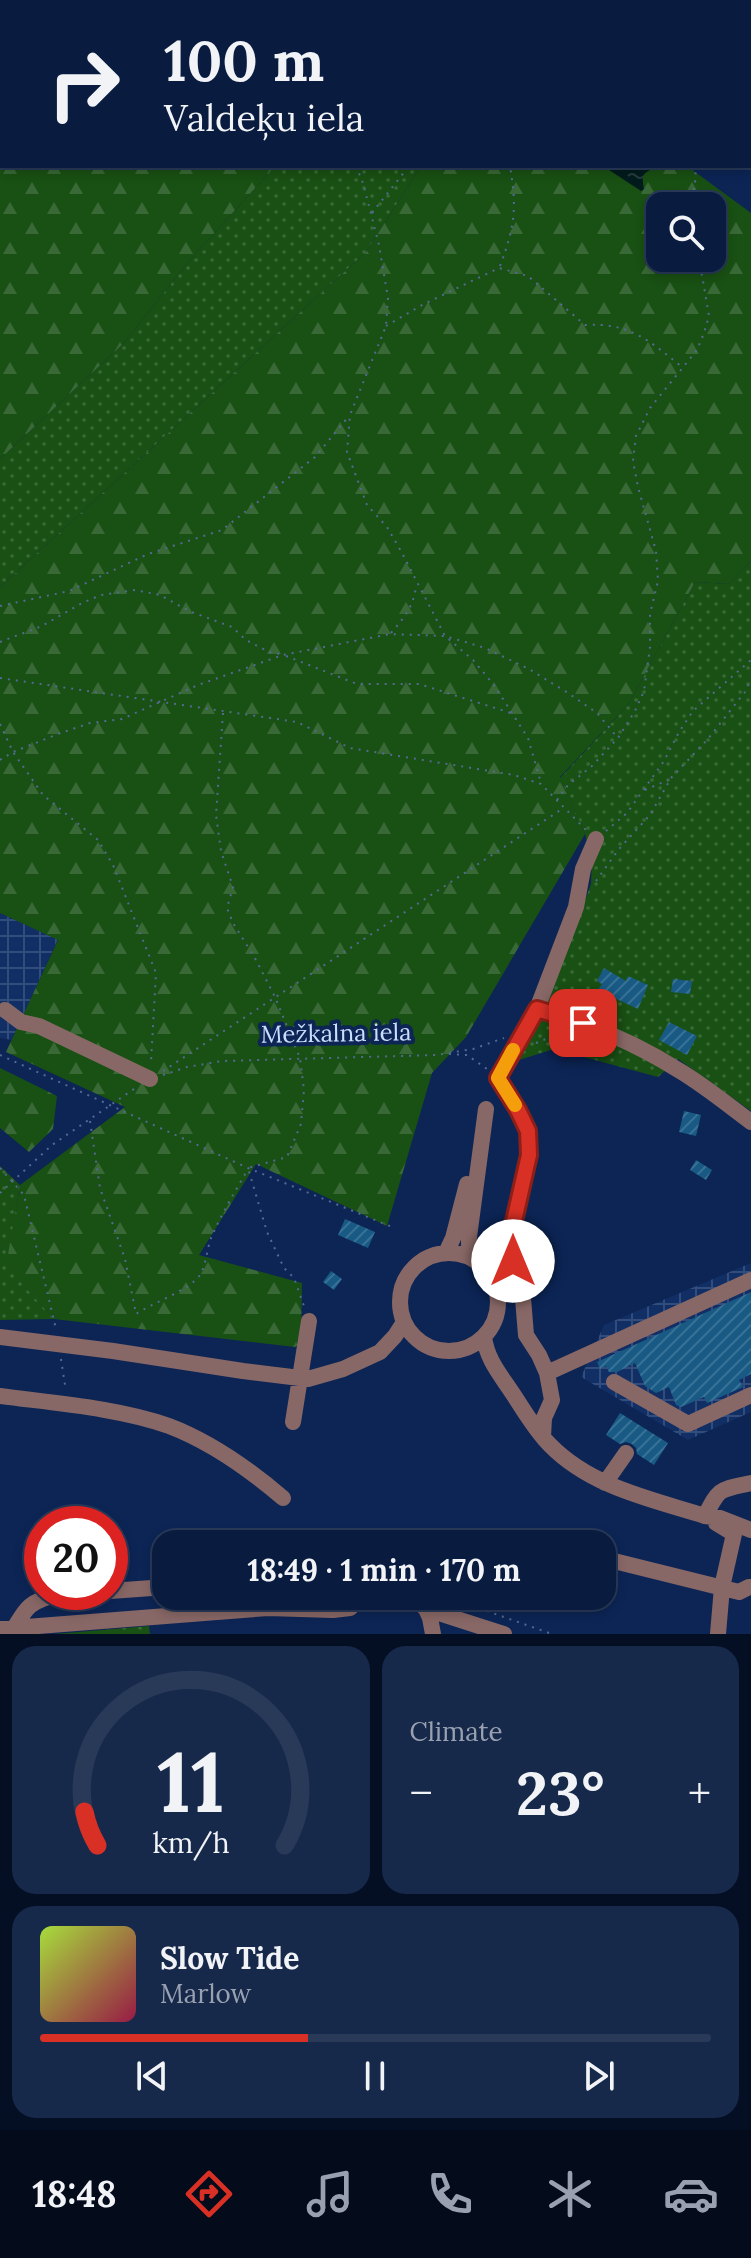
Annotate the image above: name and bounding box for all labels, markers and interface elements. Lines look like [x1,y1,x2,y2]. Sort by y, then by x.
text: 100 m [164,25,324,96]
icon: right [32,32,136,136]
text: Valdeķu iela [164,95,364,141]
map controls [646,192,726,272]
button: search [646,192,726,272]
pin [549,989,617,1057]
icon: arrive [561,1001,605,1045]
street label: Mežkalna iela [260,1016,412,1050]
position arrow [471,1219,555,1303]
speed limit sign: 20 [24,1506,128,1610]
text: 18:49 · 1 min · 170 m [247,1551,521,1589]
text: Climate [410,1715,503,1748]
text: 11 [157,1728,225,1835]
text: 23° [516,1755,605,1831]
text: − [410,1765,433,1821]
text: + [688,1765,711,1821]
text: km/h [152,1824,229,1861]
text: Slow Tide [160,1939,299,1977]
text: Marlow [160,1977,251,2010]
icon: previous [130,2054,174,2098]
icon: pause [353,2054,397,2098]
icon: next [577,2054,621,2098]
icon: directions [181,2166,237,2222]
icon: music [302,2166,358,2222]
icon: phone [422,2166,478,2222]
icon: climate [542,2166,598,2222]
icon: car [663,2166,719,2222]
text: 18:48 [32,2171,117,2217]

